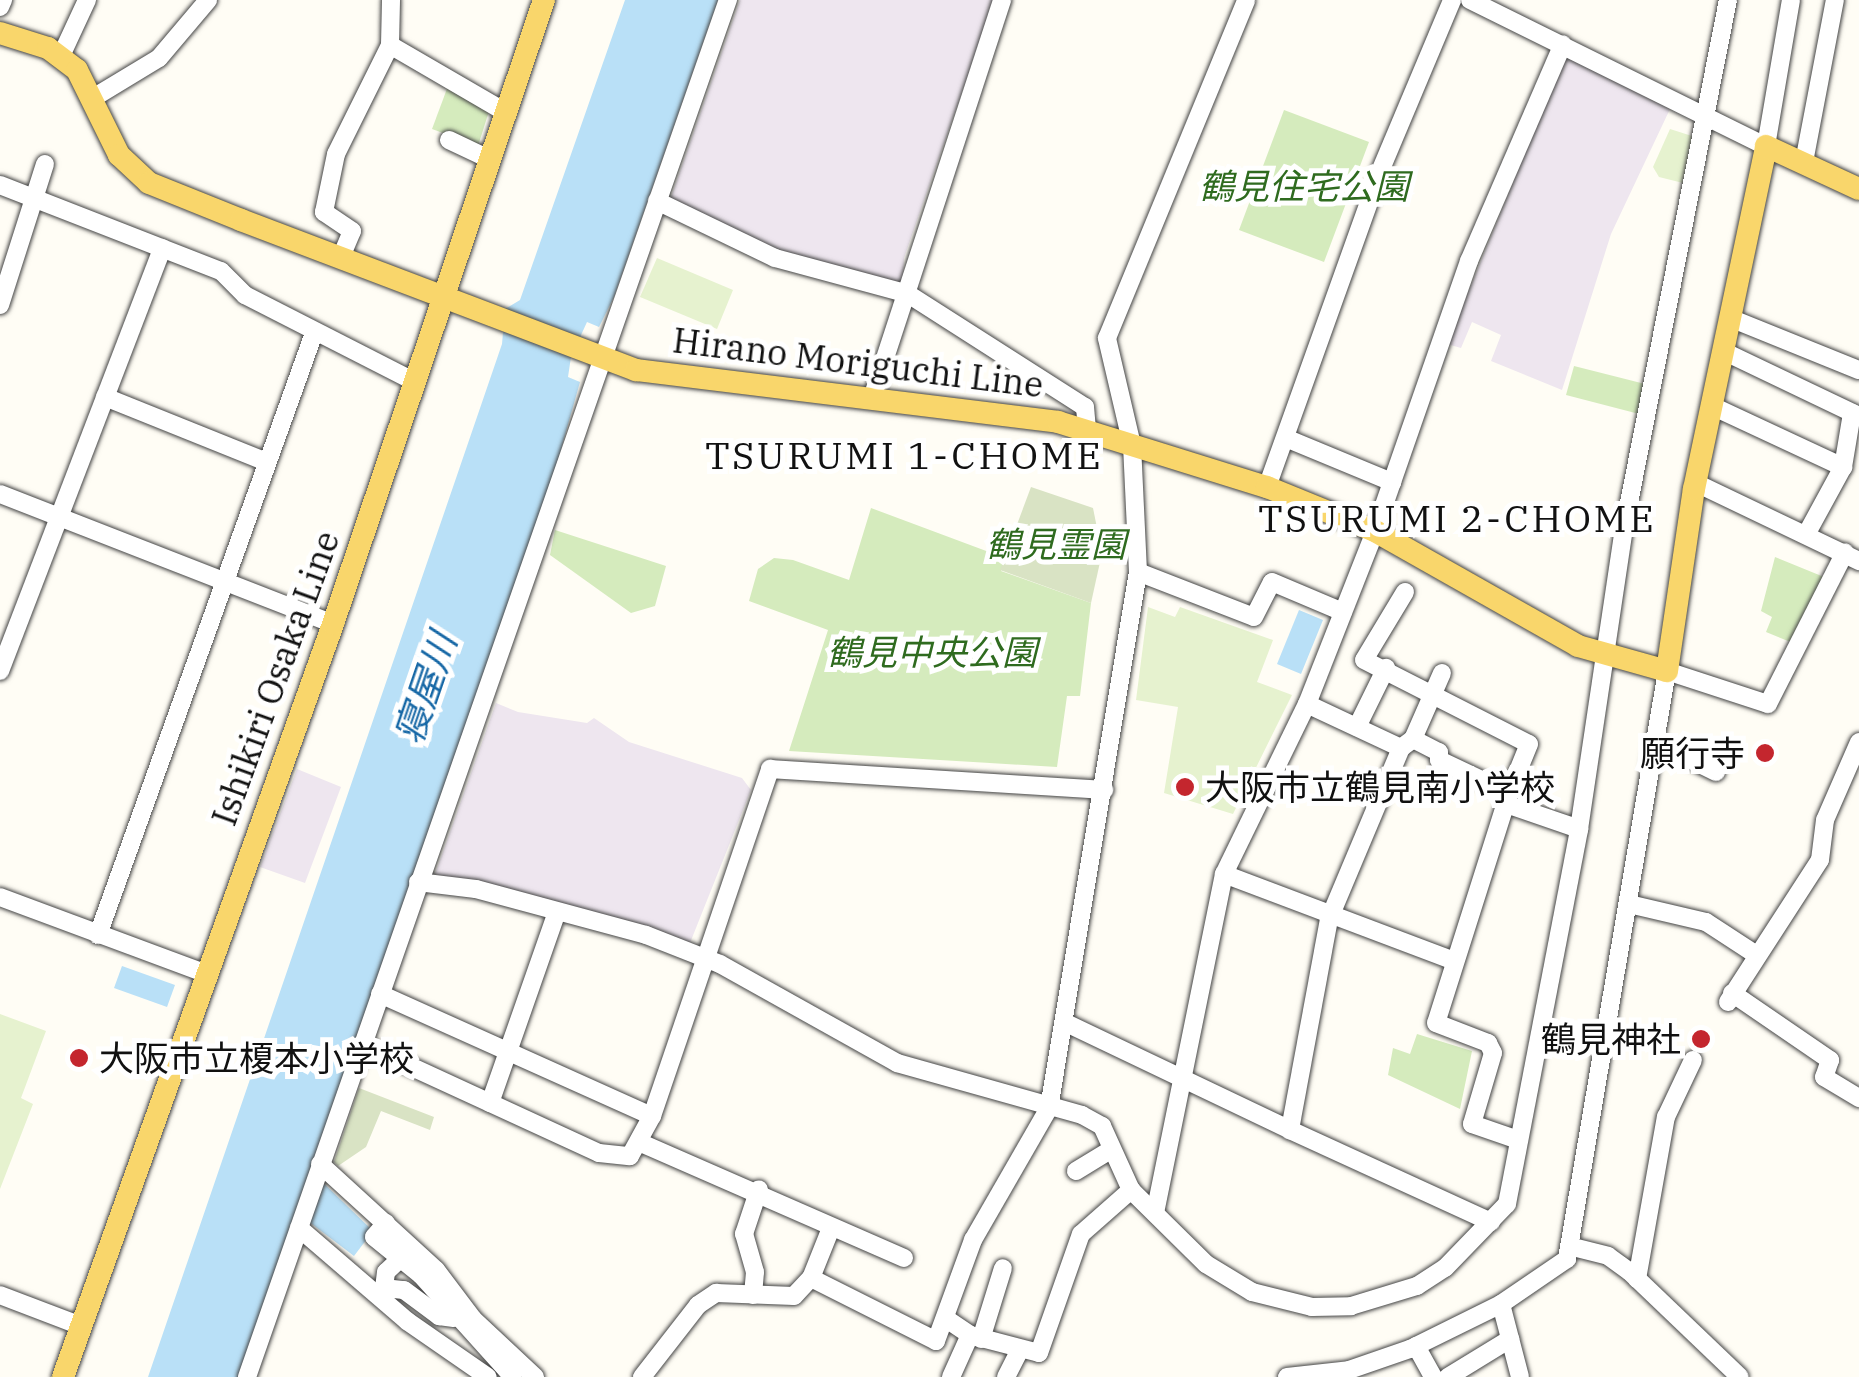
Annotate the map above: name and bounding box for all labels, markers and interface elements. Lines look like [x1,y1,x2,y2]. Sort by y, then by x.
park label: 鶴見住宅公園 [1199,165,1409,207]
street label: Hirano Moriguchi Line [670,318,1046,406]
district label: TSURUMI 1-CHOME [705,432,1103,478]
district label: TSURUMI 2-CHOME [1258,495,1656,541]
park label: 鶴見霊園 [986,523,1126,565]
street label: Ishikiri Osaka Line [202,525,348,831]
water label: 寝屋川 [385,627,465,749]
park label: 鶴見中央公園 [827,631,1037,673]
place label: 願行寺 [1640,732,1745,774]
marker: 願行寺 [1754,742,1776,764]
place label: 大阪市立鶴見南小学校 [1205,766,1555,808]
marker: 大阪市立鶴見南小学校 [1174,776,1196,798]
place label: 鶴見神社 [1541,1018,1681,1060]
marker: 鶴見神社 [1690,1028,1712,1050]
place label: 大阪市立榎本小学校 [99,1037,414,1079]
marker: 大阪市立榎本小学校 [68,1047,90,1069]

